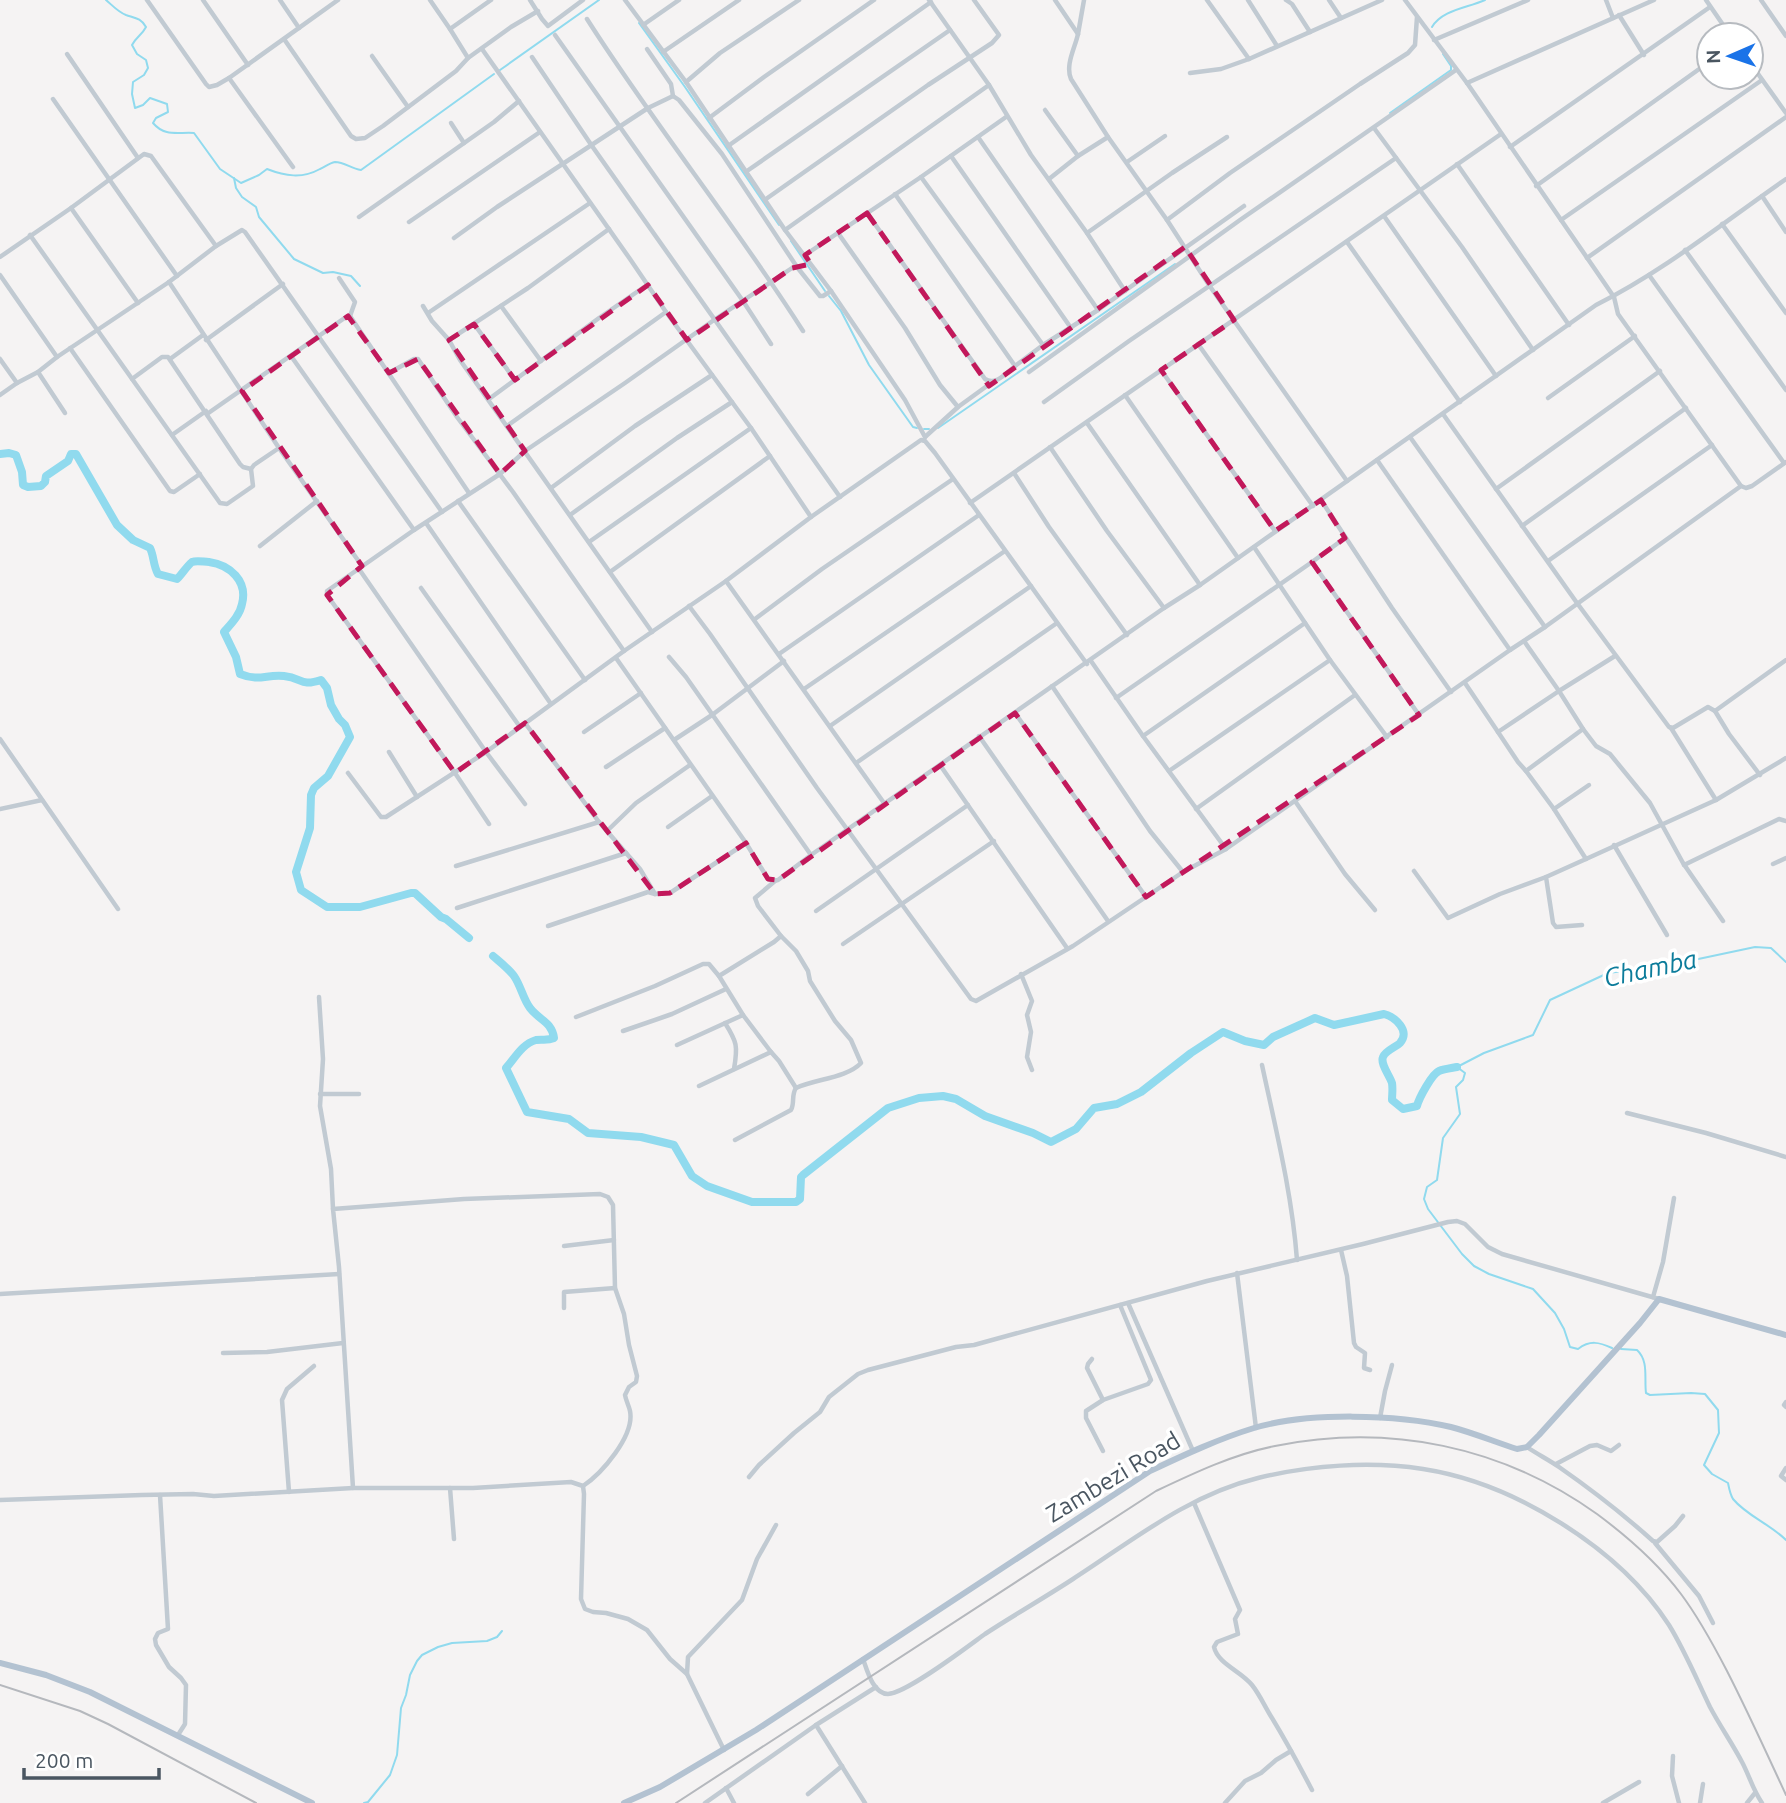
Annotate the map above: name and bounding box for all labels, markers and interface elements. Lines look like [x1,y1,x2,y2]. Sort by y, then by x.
north arrow [1695,21,1765,91]
text: N [1702,49,1724,64]
water label: Chamba [1601,944,1699,992]
street label: Zambezi Road [1041,1426,1185,1528]
scale bar [24,1736,159,1780]
text: 200 m [35,1748,93,1772]

